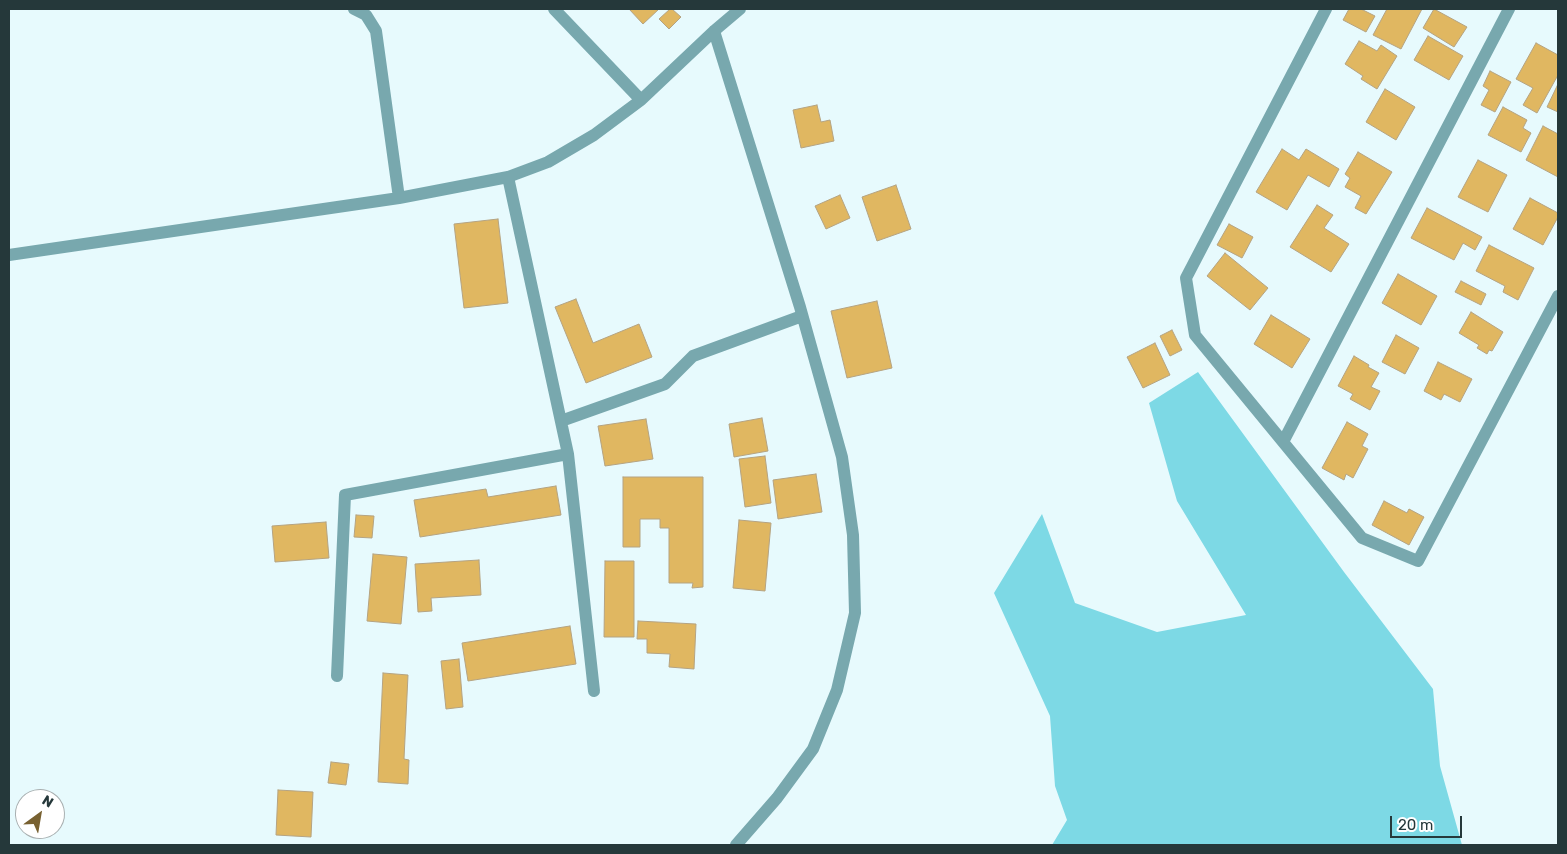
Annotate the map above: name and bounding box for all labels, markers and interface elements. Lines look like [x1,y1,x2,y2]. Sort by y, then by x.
north arrow [15,789,65,839]
text: N [39,792,56,812]
scale bar [1392,806,1464,838]
text: 20 m [1398,816,1433,834]

